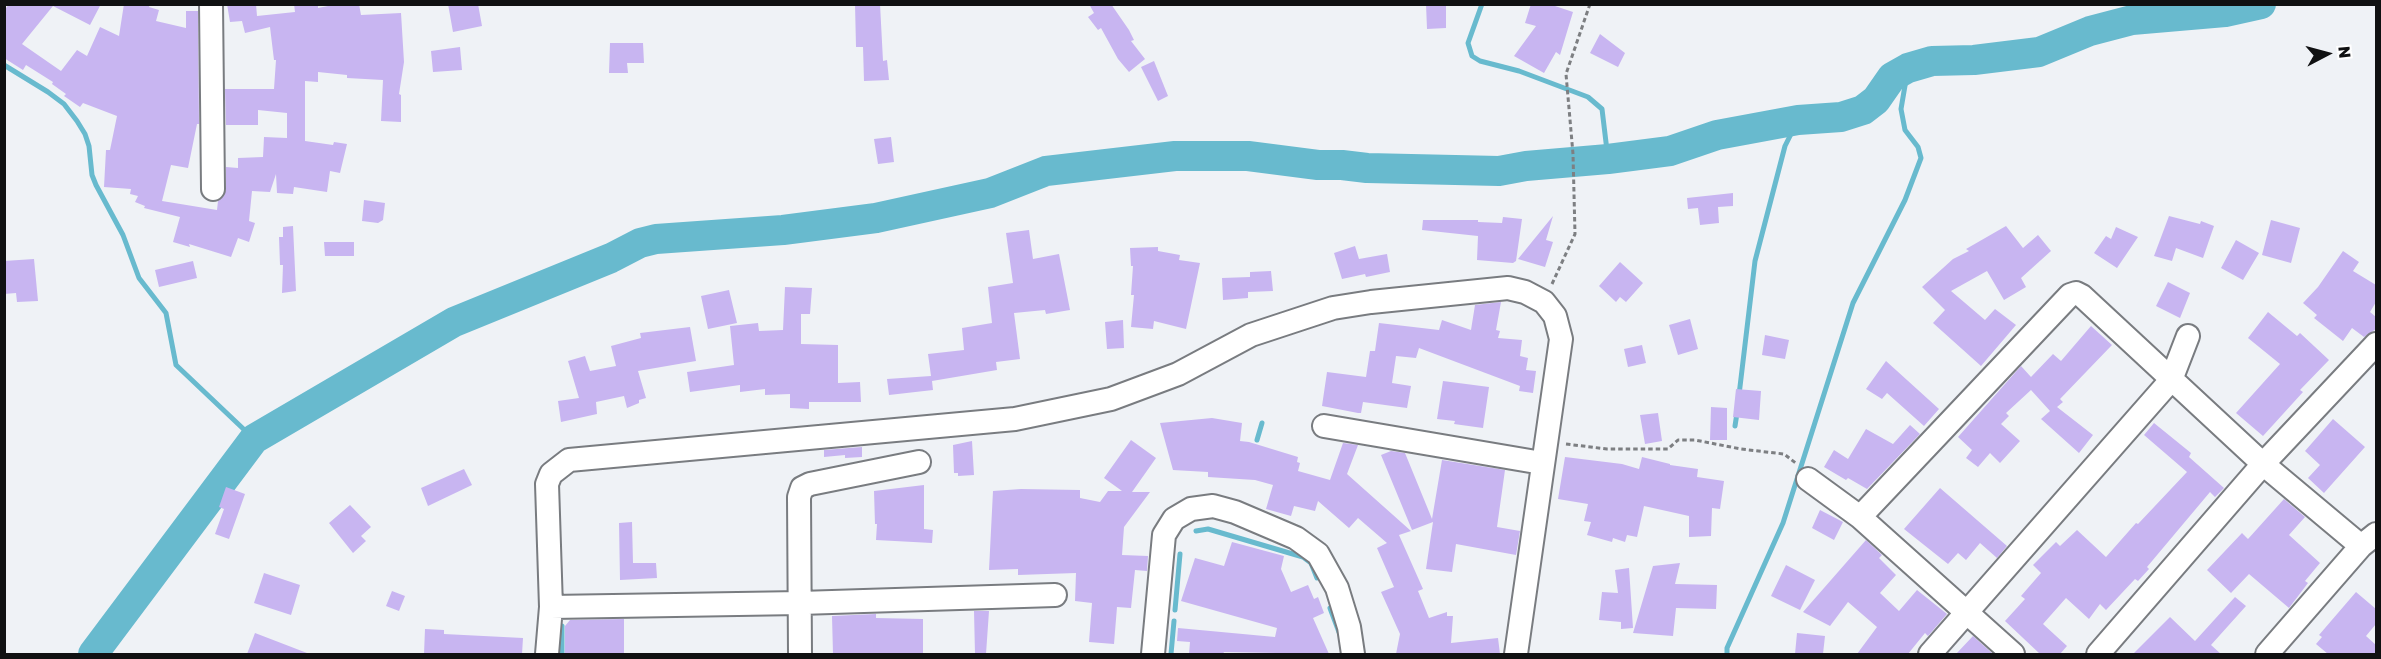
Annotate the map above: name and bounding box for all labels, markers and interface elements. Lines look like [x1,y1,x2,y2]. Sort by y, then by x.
north arrow [2297,24,2357,84]
text: N [2334,45,2355,59]

